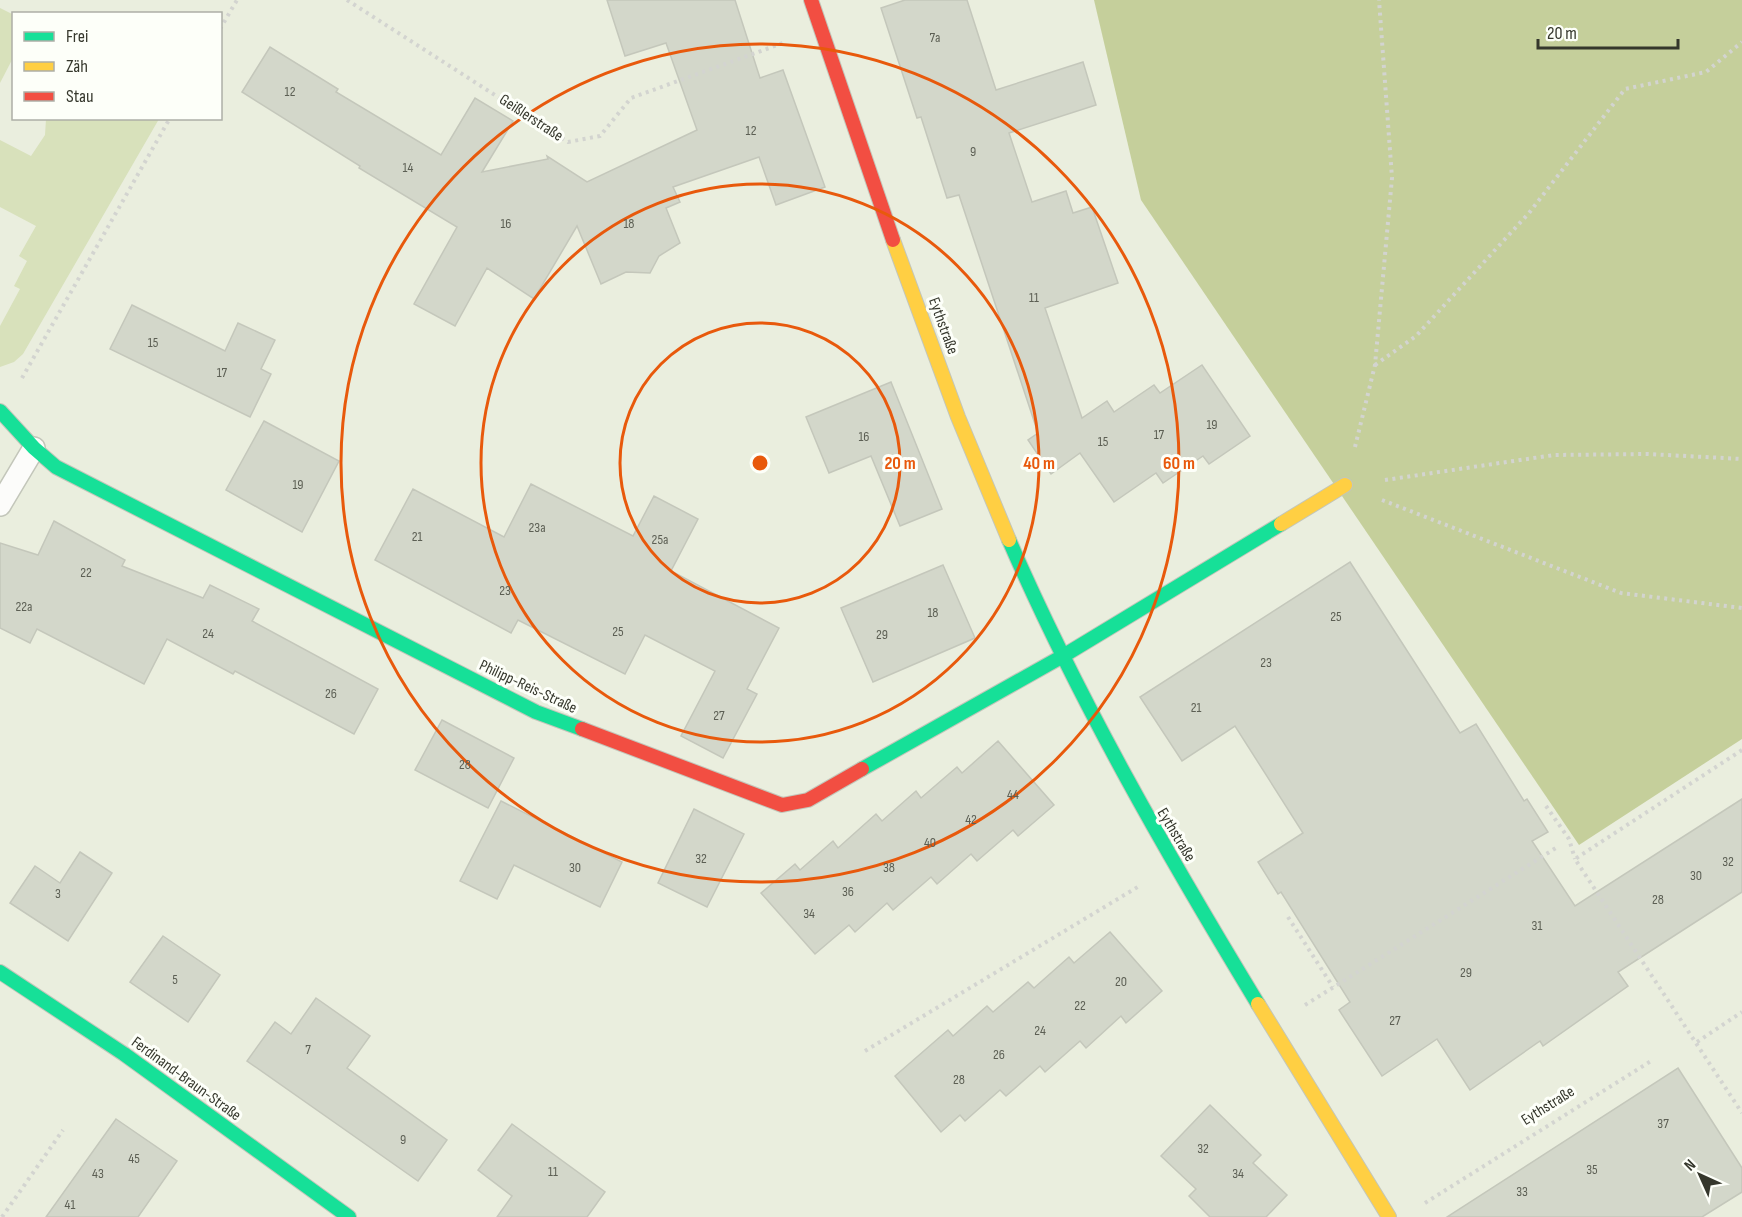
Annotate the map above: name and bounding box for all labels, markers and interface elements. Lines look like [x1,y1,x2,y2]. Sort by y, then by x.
legend [12,12,222,120]
scale bar [1538,12,1678,50]
text: 20 m [1547,23,1577,44]
text: Frei [66,26,88,47]
house number: 7a [930,29,940,46]
text: Zäh [66,56,88,77]
house number: 12 [285,83,296,100]
text: Stau [66,86,94,107]
street label: Geißlerstraße [496,90,566,146]
house number: 12 [746,122,757,139]
house number: 9 [970,143,976,160]
house number: 14 [403,159,414,176]
house number: 16 [500,215,512,232]
house number: 18 [623,215,635,232]
house number: 11 [1029,289,1039,306]
street label: Eythstraße [924,295,962,357]
house number: 15 [148,334,159,351]
house number: 17 [217,364,228,381]
house number: 19 [1206,416,1218,433]
house number: 17 [1154,426,1165,443]
house number: 16 [858,428,870,445]
house number: 15 [1098,433,1109,450]
centre of rings [750,453,770,473]
text: 20 m [884,453,916,474]
text: 40 m [1023,453,1055,474]
text: 60 m [1163,453,1195,474]
house number: 19 [292,476,304,493]
house number: 23a [528,519,546,536]
house number: 21 [412,528,422,545]
house number: 25a [652,531,668,548]
house number: 22 [80,564,92,581]
house number: 23 [499,582,511,599]
house number: 22a [16,598,32,615]
house number: 18 [927,604,939,621]
house number: 25 [1330,608,1342,625]
house number: 25 [612,623,624,640]
house number: 24 [202,625,214,642]
house number: 29 [876,626,888,643]
house number: 23 [1260,654,1272,671]
street label: Philipp-Reis-Straße [476,656,580,718]
house number: 26 [325,685,337,702]
house number: 21 [1191,699,1201,716]
house number: 27 [713,707,725,724]
house number: 28 [459,756,471,773]
house number: 44 [1007,786,1019,803]
street label: Eythstraße [1153,805,1199,865]
house number: 42 [965,811,977,828]
house number: 40 [924,834,936,851]
house number: 32 [695,850,707,867]
house number: 32 [1722,853,1734,870]
house number: 30 [569,859,581,876]
house number: 38 [883,859,895,876]
house number: 30 [1690,867,1702,884]
house number: 36 [842,883,854,900]
house number: 3 [55,885,61,902]
house number: 28 [1652,891,1664,908]
house number: 34 [803,905,815,922]
house number: 31 [1532,917,1542,934]
house number: 29 [1460,964,1472,981]
house number: 5 [172,971,178,988]
house number: 20 [1115,973,1127,990]
house number: 22 [1074,997,1086,1014]
house number: 27 [1389,1012,1401,1029]
house number: 24 [1034,1022,1046,1039]
street label: Ferdinand-Braun-Straße [127,1033,245,1125]
house number: 7 [305,1041,311,1058]
house number: 26 [993,1046,1005,1063]
house number: 28 [953,1071,965,1088]
street label: Eythstraße [1518,1082,1578,1130]
house number: 37 [1657,1115,1669,1132]
house number: 9 [400,1131,406,1148]
house number: 32 [1197,1140,1209,1157]
north arrow [1670,1145,1730,1205]
house number: 45 [128,1150,140,1167]
text: N [1681,1156,1700,1175]
house number: 35 [1586,1161,1598,1178]
house number: 11 [548,1163,558,1180]
house number: 43 [92,1165,104,1182]
house number: 34 [1232,1165,1244,1182]
house number: 33 [1516,1183,1528,1200]
house number: 41 [65,1196,75,1213]

